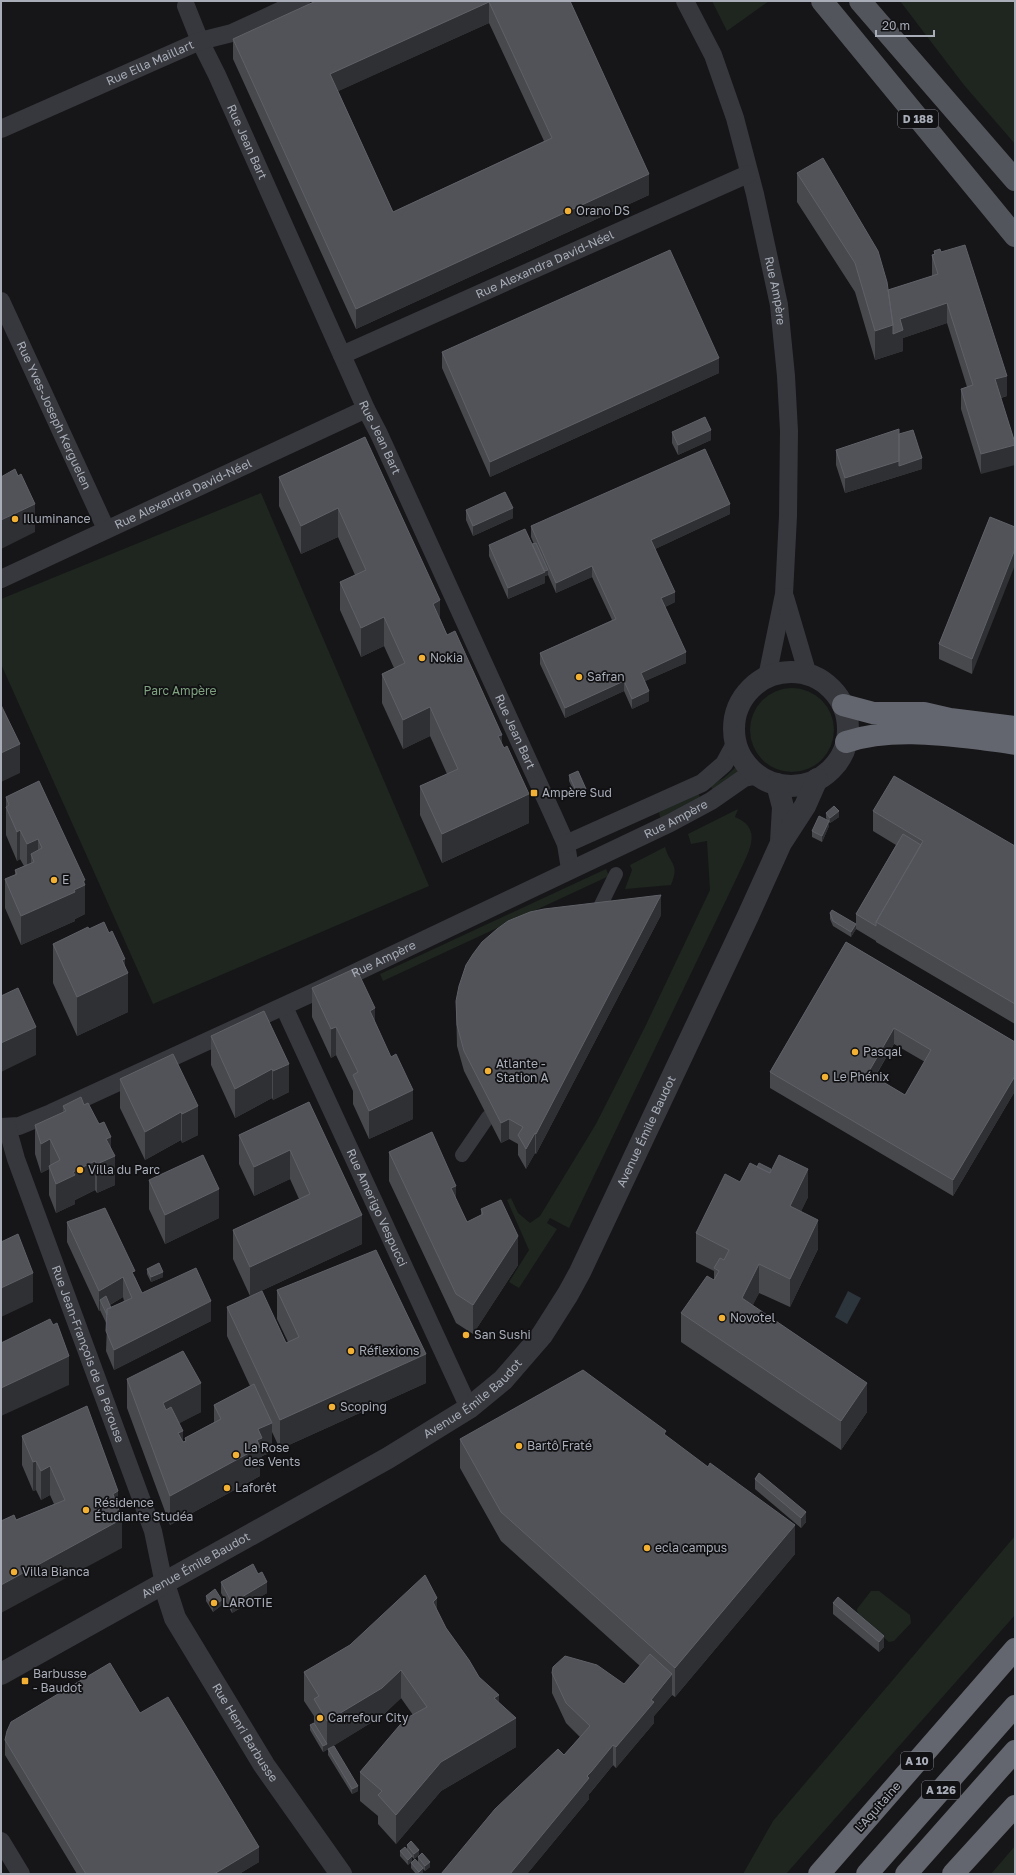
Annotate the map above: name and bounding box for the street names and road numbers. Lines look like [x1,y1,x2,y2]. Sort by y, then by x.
street label: Rue Ella Maillart [104,37,196,89]
street label: Rue Jean Bart [224,102,271,182]
road number: D 188 [898,110,938,128]
street label: Rue Alexandra David-Néel [473,227,616,301]
street label: Rue Ampère [762,255,789,326]
street label: Rue Yves-Joseph Kerguelen [14,339,95,492]
street label: Rue Jean Bart [356,398,404,477]
street label: Rue Alexandra David-Néel [112,455,254,532]
street label: Rue Jean Bart [492,692,539,772]
street label: Rue Ampère [641,796,710,841]
street label: Rue Ampère [349,937,418,980]
street label: Avenue Émile Baudot [613,1073,679,1190]
street label: Rue Amerigo Vespucci [343,1146,411,1269]
street label: Rue Jean-François de la Pérouse [49,1263,128,1445]
street label: Avenue Émile Baudot [420,1355,525,1441]
street label: Avenue Émile Baudot [139,1529,252,1601]
street label: Rue Henri Barbusse [209,1680,282,1785]
road number: A 10 [901,1752,933,1770]
street label: L'Aquitaine [852,1778,904,1835]
road number: A 126 [922,1781,960,1799]

